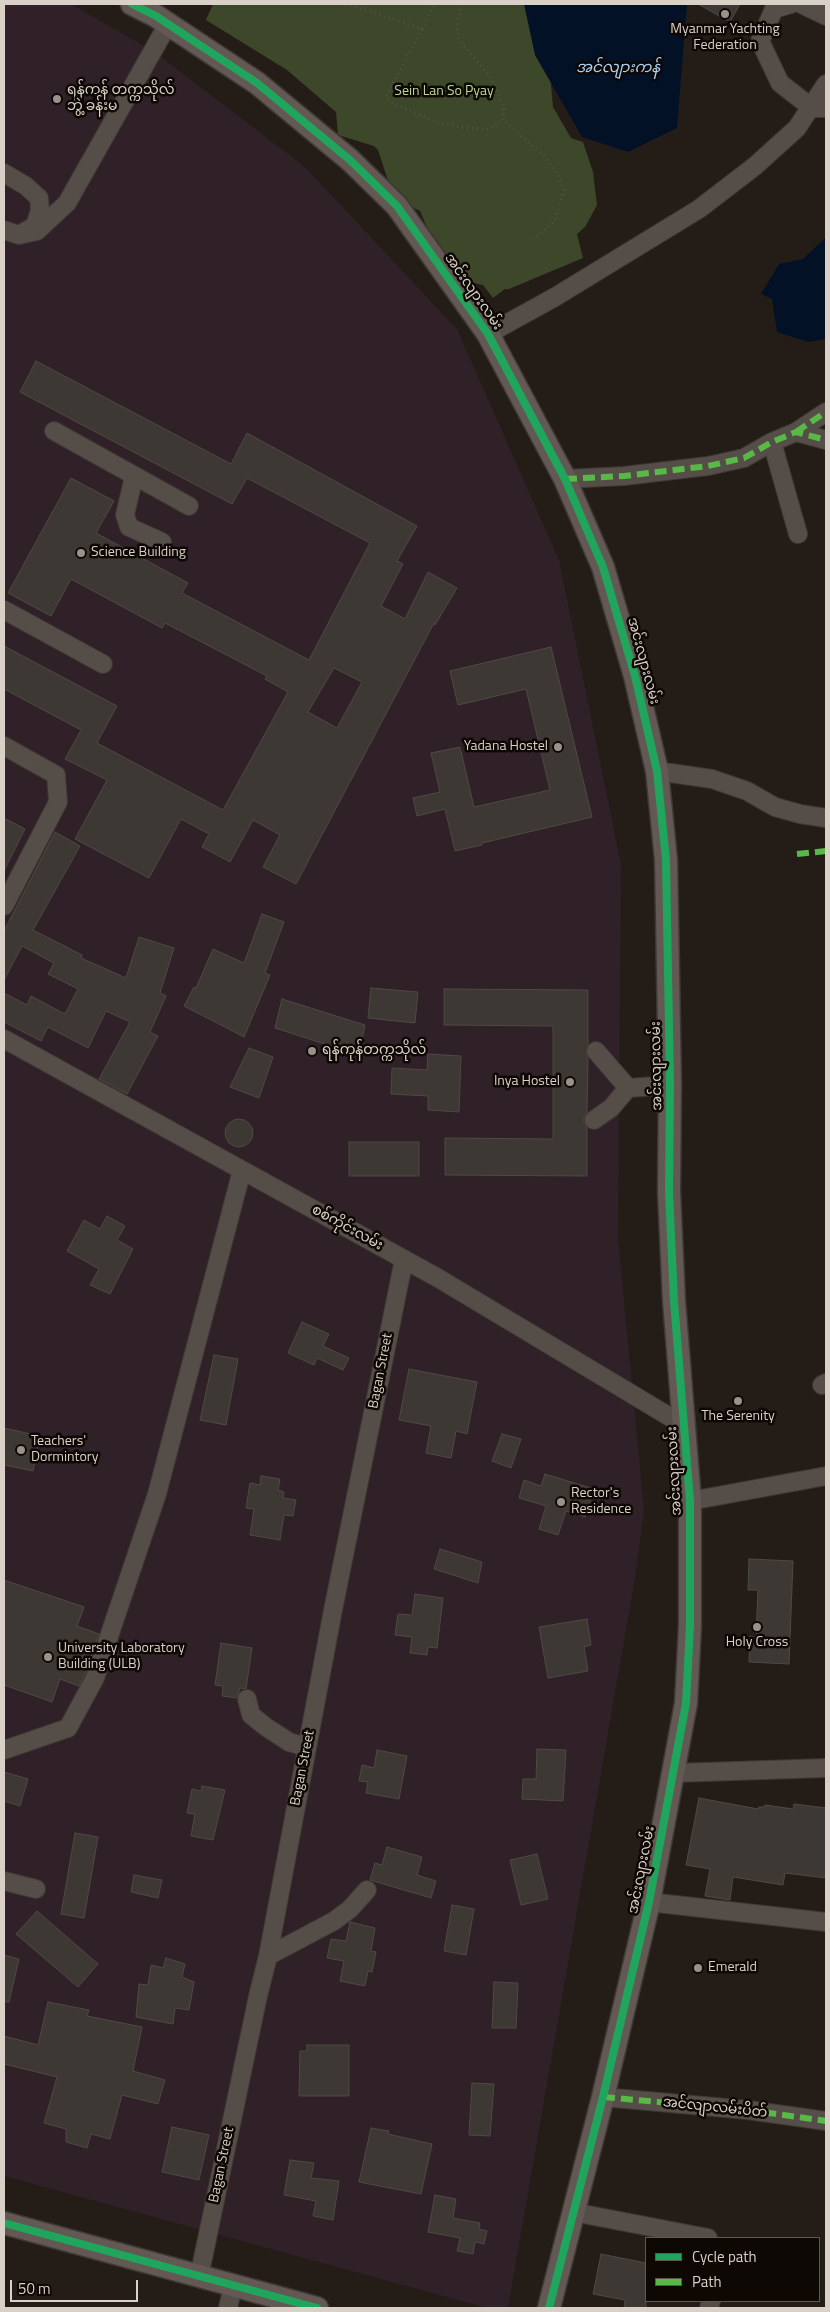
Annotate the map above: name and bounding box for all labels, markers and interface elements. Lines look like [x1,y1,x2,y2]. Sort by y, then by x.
marker: Myanmar Yachting Federation [719,8,731,20]
place label: Myanmar Yachting Federation [670,22,780,54]
water label: အင်လျားကန် [576,59,660,77]
place label: ရန်ကုန် တက္ကသိုလ် ဘွဲ့ ခန်းမ [67,83,174,115]
park label: Sein Lan So Pyay [394,84,494,100]
marker: ရန်ကုန် တက္ကသိုလ် ဘွဲ့ ခန်းမ [51,93,63,105]
street label: အင်းလျားလမ်း [440,251,506,333]
place label: Science Building [91,545,186,561]
marker: Science Building [75,547,87,559]
street label: အင်းလျားလမ်း [623,616,663,706]
place label: Yadana Hostel [464,739,548,755]
marker: Yadana Hostel [552,741,564,753]
street label: အင်းလျားလမ်း [648,1021,666,1111]
place label: ရန်ကုန်တက္ကသိုလ် [322,1043,426,1059]
marker: ရန်ကုန်တက္ကသိုလ် [306,1045,318,1057]
place label: Inya Hostel [494,1074,560,1090]
marker: Inya Hostel [564,1076,576,1088]
street label: စစ်ကိုင်းလမ်း [309,1202,385,1254]
street label: Bagan Street [365,1332,397,1410]
marker: The Serenity [732,1395,744,1407]
place label: The Serenity [701,1409,775,1425]
street label: အင်းလျားလမ်း [664,1426,686,1516]
place label: Teachers' Dormintory [31,1434,98,1466]
marker: Teachers' Dormintory [15,1444,27,1456]
place label: Rector's Residence [571,1486,631,1518]
marker: Rector's Residence [555,1496,567,1508]
marker: Holy Cross [751,1621,763,1633]
place label: Holy Cross [726,1635,788,1651]
place label: University Laboratory Building (ULB) [58,1641,185,1674]
marker: University Laboratory Building (ULB) [42,1651,54,1663]
street label: Bagan Street [287,1729,319,1807]
street label: အင်းလျားလမ်း [625,1824,659,1916]
place label: Emerald [708,1960,757,1976]
marker: Emerald [692,1962,704,1974]
street label: အင်လျာလမ်းပိတ် [662,2094,768,2122]
street label: Bagan Street [206,2126,238,2204]
legend [645,2237,820,2302]
text: Cycle path [692,2245,757,2268]
scale bar [12,2270,140,2302]
text: Path [692,2270,722,2293]
text: 50 m [18,2277,51,2300]

